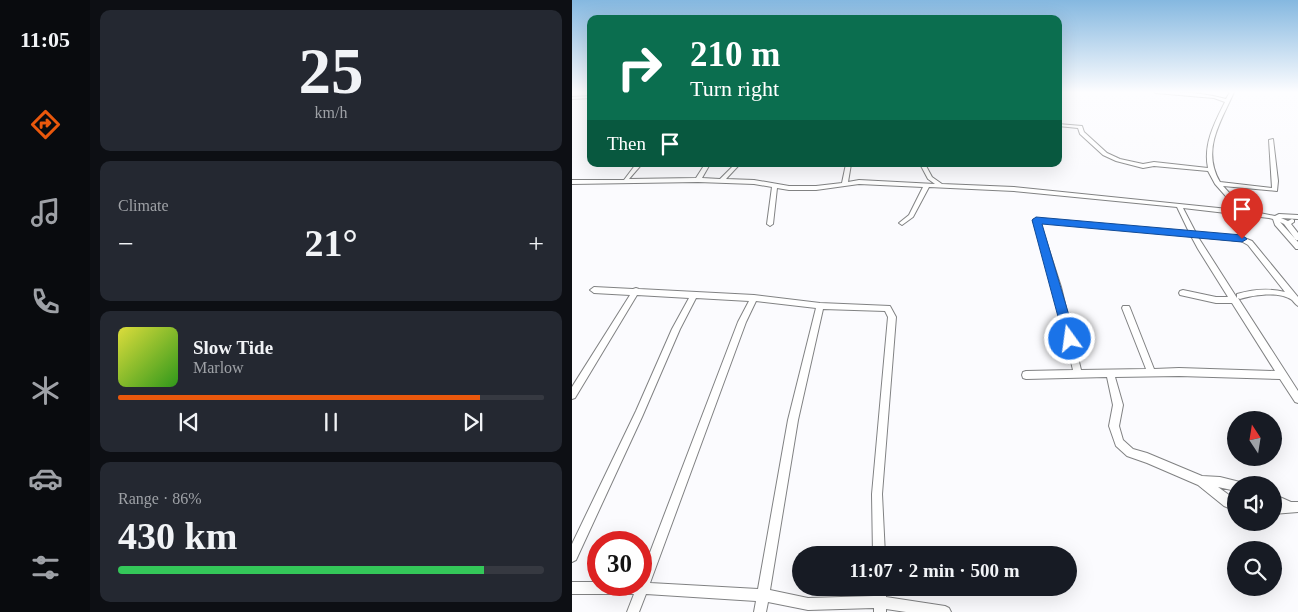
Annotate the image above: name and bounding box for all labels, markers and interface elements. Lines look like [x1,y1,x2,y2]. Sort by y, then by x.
text: 11:05 [20,27,70,52]
text: 25 [299,35,364,107]
icon: right [607,35,672,100]
text: 210 m [690,35,780,74]
text: Turn right [690,76,779,101]
text: km/h [315,104,347,121]
icon: directions [28,107,63,142]
icon: arrive [656,130,684,158]
text: Then [607,133,646,154]
pin [1221,188,1263,239]
icon: music [28,195,63,230]
icon: arrive [1228,195,1256,223]
text: Climate [118,197,169,214]
text: 21° [304,222,358,264]
text: − [118,228,134,259]
text: + [528,228,544,259]
icon: phone [28,284,63,319]
position arrow [1043,312,1095,364]
text: Slow Tide [193,337,273,358]
text: Marlow [193,359,244,376]
icon: climate [28,373,63,408]
icon: previous [175,408,203,436]
icon: pause [317,408,345,436]
icon: next [459,408,487,436]
north arrow [1227,411,1282,466]
map controls [1227,411,1282,596]
icon: car [28,461,63,496]
button: sound [1227,476,1282,531]
text: Range · 86% [118,490,202,507]
text: 430 km [118,515,237,557]
speed limit sign: 30 [587,531,652,596]
button: search [1227,541,1282,596]
icon: filters [28,550,63,585]
text: 11:07 · 2 min · 500 m [850,560,1019,581]

